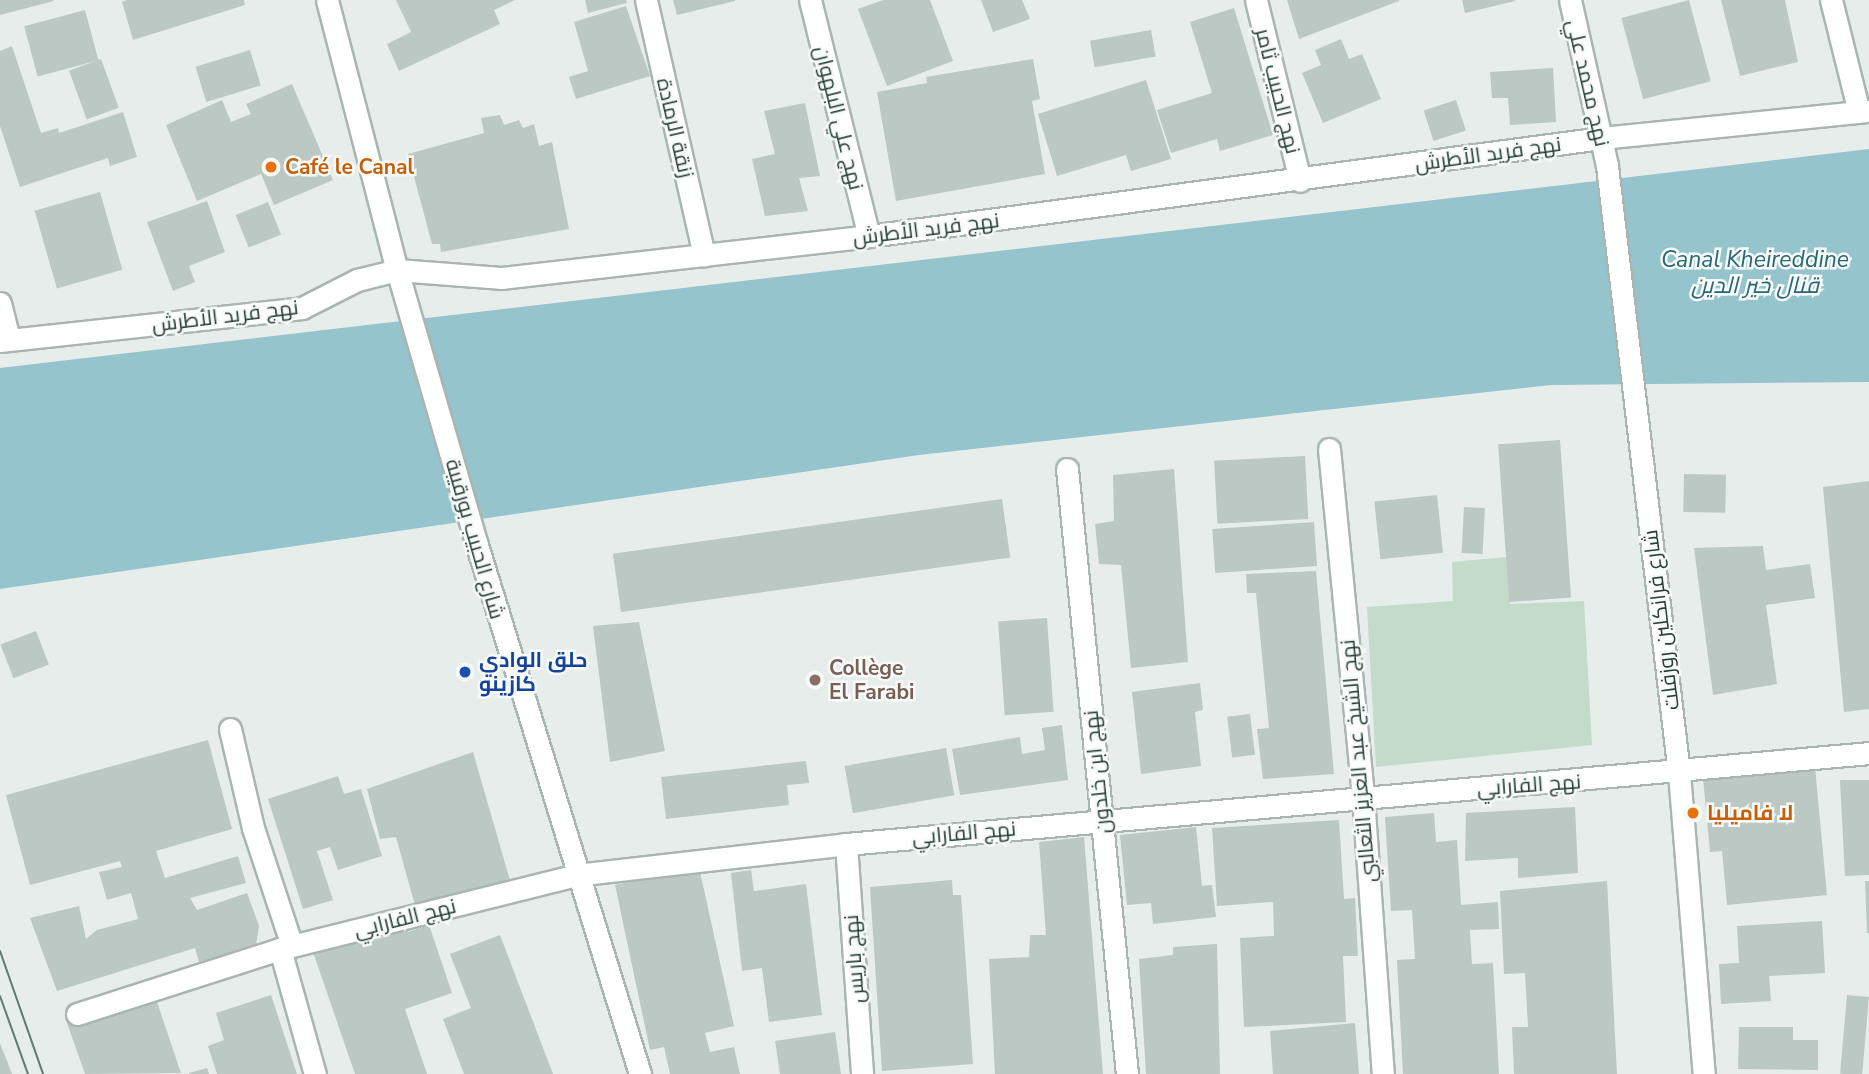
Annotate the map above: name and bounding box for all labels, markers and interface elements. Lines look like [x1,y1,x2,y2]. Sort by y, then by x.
street label: نهج محمد علي [1561,17,1615,149]
street label: نهج الحبيب ثامر [1250,26,1306,156]
street label: نهج علي البلهوان [809,43,869,193]
street label: زنقة الرمادة [651,76,699,180]
street label: نهج فريد الأطرش [1413,131,1563,177]
place label: Café le Canal [285,154,414,180]
marker: Café le Canal [263,159,279,175]
street label: نهج فريد الأطرش [851,208,1001,250]
water label: Canal Kheireddine قنال خير الدين [1661,246,1849,300]
street label: نهج فريد الأطرش [150,295,300,337]
street label: شارع الحبيب بورقيبة [440,456,510,622]
street label: شارع فرانكلين روزفلت [1637,528,1685,712]
street label: نهج الشيخ عبد العزيز الثعالبي [1335,638,1381,884]
place label: حلق الوادي كازينو [479,647,587,697]
place label: Collège El Farabi [829,655,914,705]
marker: حلق الوادي كازينو [457,664,473,680]
marker: Collège El Farabi [807,672,823,688]
street label: نهج ابن خلدون [1078,709,1116,835]
street label: نهج الفارابي [1476,769,1582,801]
place label: لا فاميليا [1707,800,1793,826]
marker: لا فاميليا [1685,805,1701,821]
street label: نهج الفارابي [911,816,1017,850]
street label: نهج الفارابي [351,893,459,943]
street label: نهج باريس [838,914,870,1004]

